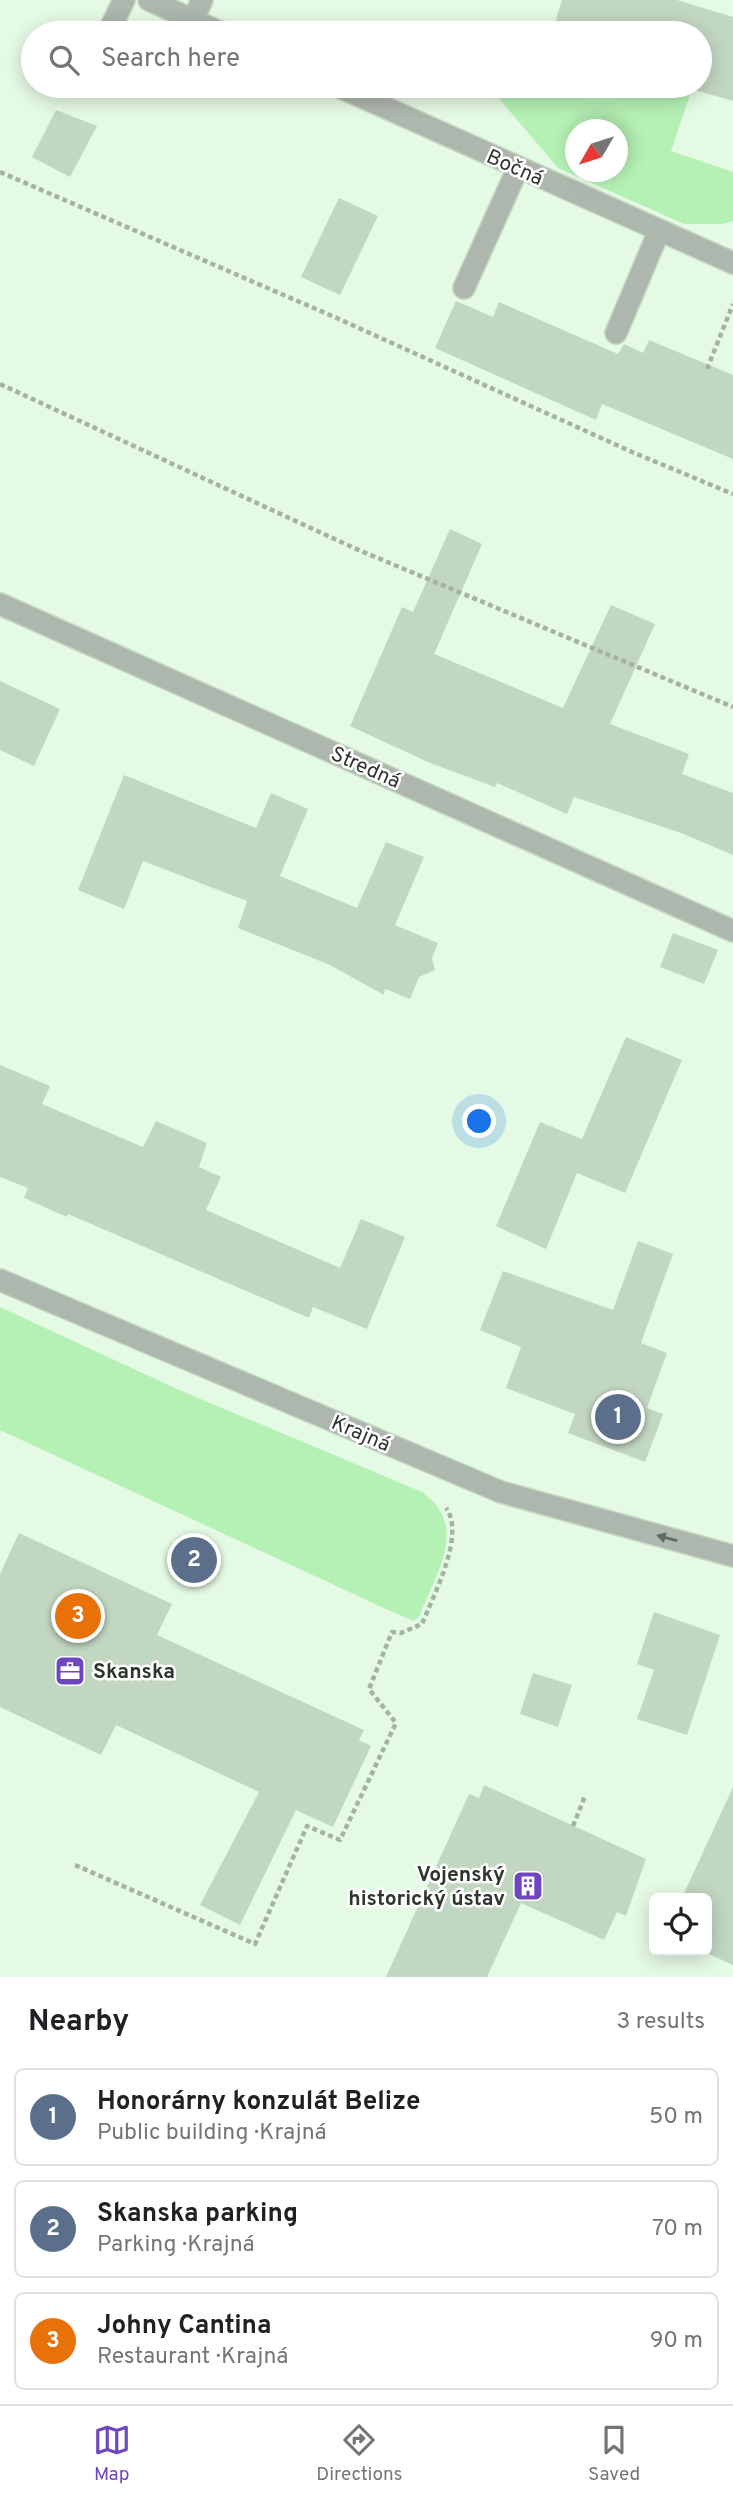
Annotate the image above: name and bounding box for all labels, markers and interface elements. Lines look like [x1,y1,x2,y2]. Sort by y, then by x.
search box [21,21,712,98]
icon: search [45,41,83,79]
text: Search here [101,43,240,76]
north arrow [565,119,628,182]
street label: Bočná [482,144,547,193]
street label: Stredná [326,741,404,796]
your location [462,1104,496,1138]
pin: 1 [595,1391,641,1443]
street label: Krajná [327,1410,394,1459]
one-way arrow [656,1532,677,1542]
pin: 2 [171,1534,217,1586]
pin: 3 [55,1590,101,1642]
office icon: Skanska [53,1654,87,1688]
place label: Skanska [93,1659,175,1686]
place label: Vojenský historický ústav [348,1862,505,1913]
building icon: Vojenský historický ústav [511,1869,545,1903]
map controls [649,1893,712,1956]
button: locate [649,1893,712,1956]
text: Nearby [28,2004,129,2041]
text: 3 results [616,2008,705,2037]
text: Honorárny konzulát Belize [97,2086,420,2119]
text: 1 [48,2103,58,2132]
text: 50 m [649,2103,703,2132]
text: Public building · Krajná [97,2119,327,2148]
text: Skanska parking [97,2198,298,2231]
text: 2 [46,2215,60,2244]
text: 70 m [652,2215,703,2244]
text: Parking · Krajná [97,2231,255,2260]
text: Johny Cantina [97,2310,271,2343]
text: 3 [46,2327,60,2356]
text: 90 m [650,2327,703,2356]
text: Restaurant · Krajná [97,2343,288,2372]
tab: Map [93,2421,131,2487]
tab: Directions [316,2421,403,2487]
tab: Saved [588,2421,640,2487]

